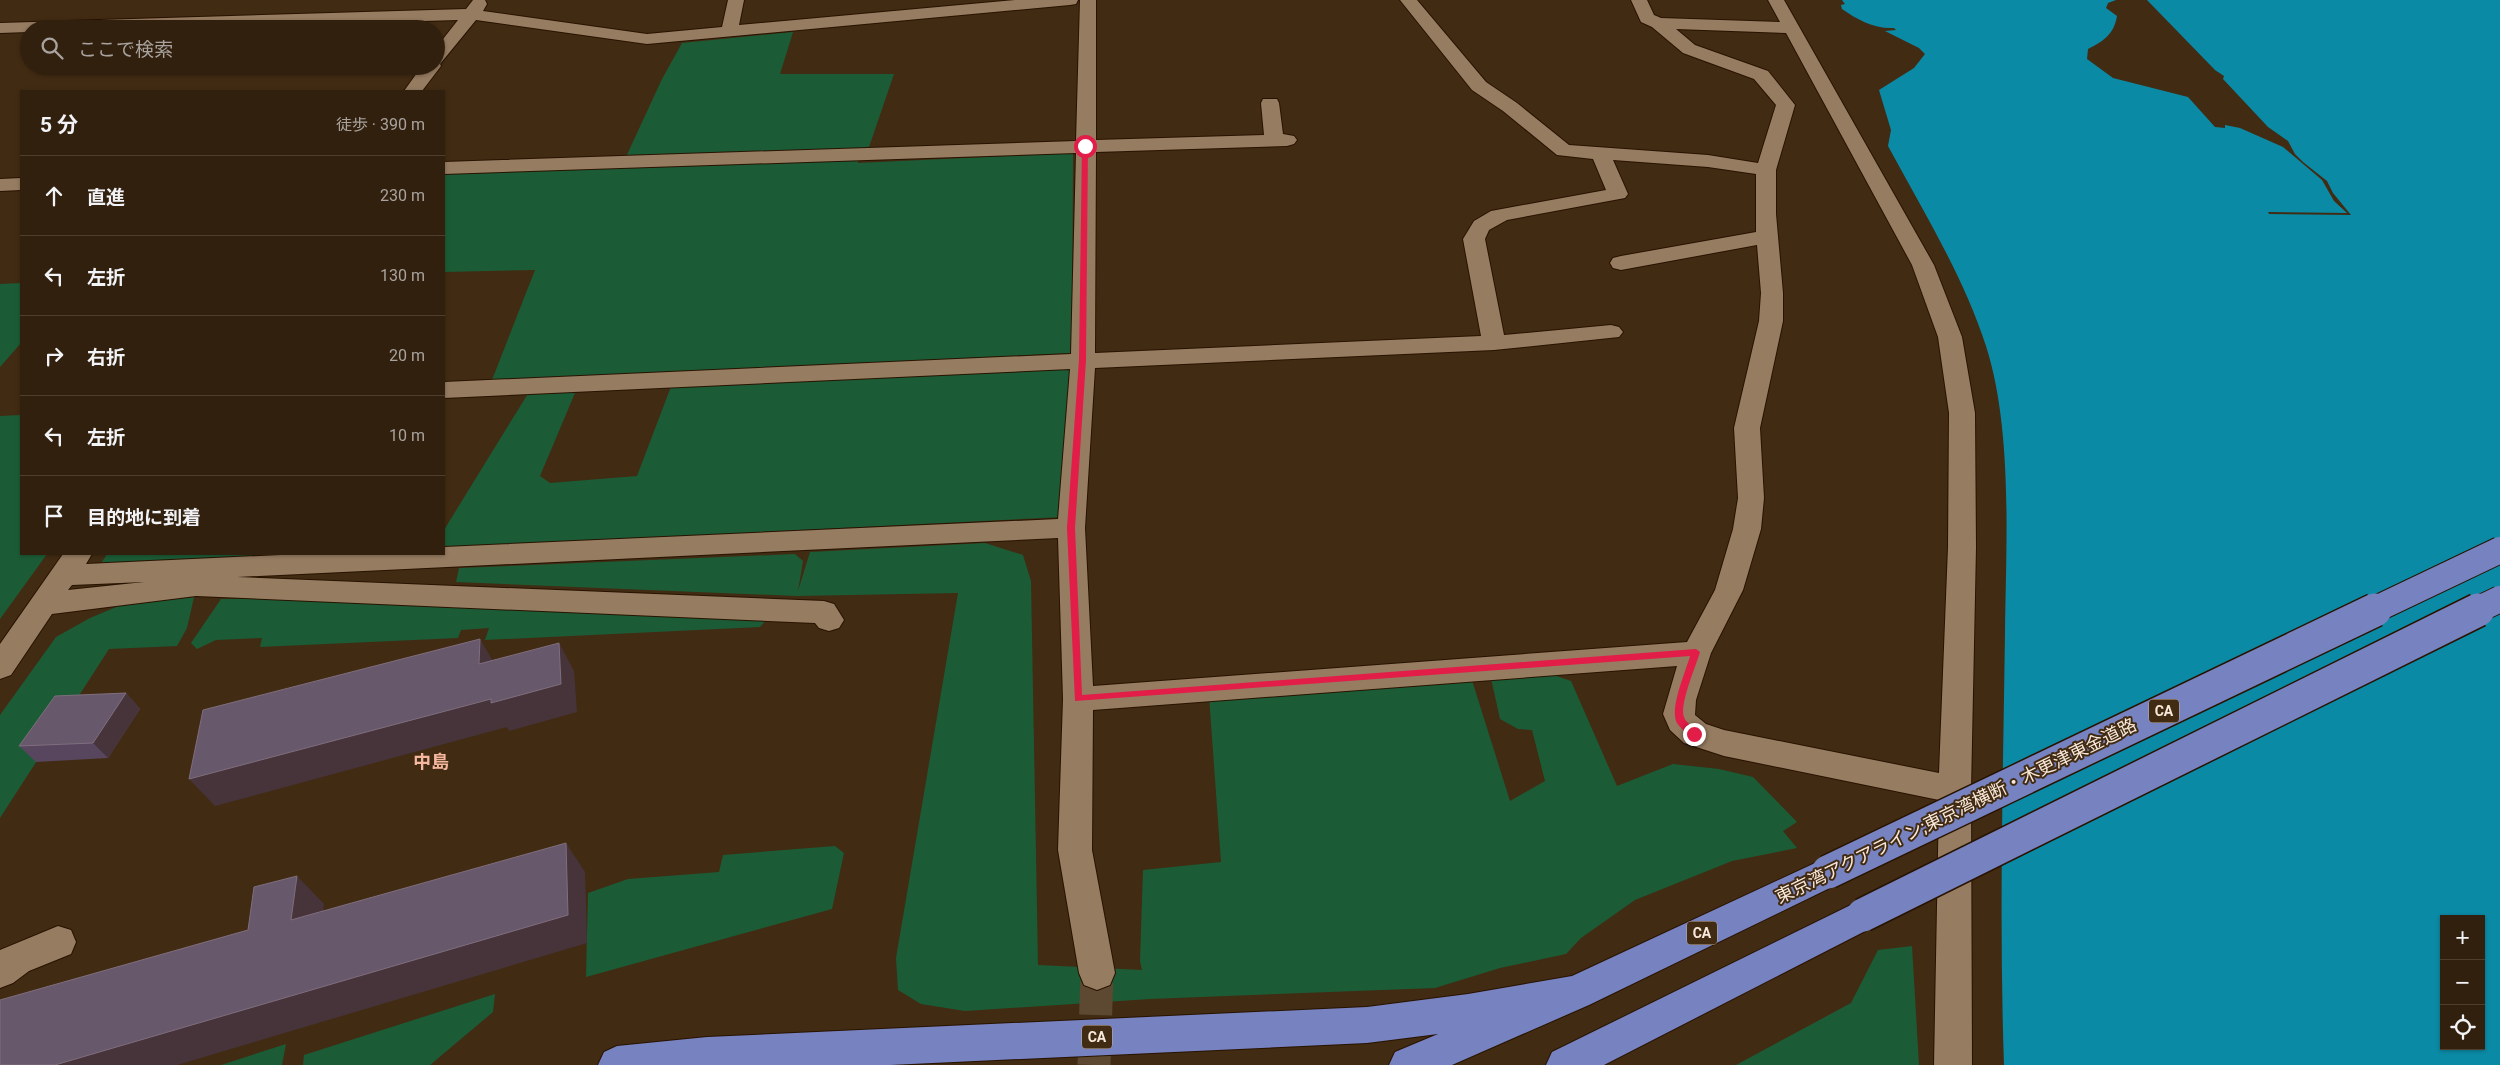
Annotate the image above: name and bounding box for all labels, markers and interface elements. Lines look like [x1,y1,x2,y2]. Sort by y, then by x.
search box [20,20,445,75]
icon: search [38,34,66,62]
text: ここで検索 [78,38,173,61]
text: 5 分 [40,113,78,137]
text: 徒歩 · 390 m [336,115,425,134]
route start [1074,135,1097,158]
icon: ahead [40,182,68,210]
text: 直進 [87,186,125,209]
text: 230 m [380,186,425,205]
icon: left [40,262,68,290]
text: 左折 [87,266,125,289]
text: 130 m [380,266,425,285]
icon: right [40,342,68,370]
text: 右折 [87,346,125,369]
text: 20 m [389,346,425,365]
icon: left [40,422,68,450]
text: 左折 [87,426,125,449]
text: 10 m [389,426,425,445]
icon: arrive [40,502,68,530]
text: 目的地に到着 [87,506,201,529]
road number: CA [2149,699,2179,722]
street label: 東京湾アクアライン;東京湾横断・木更津東金道路 [1772,714,2140,907]
route end [1683,723,1706,746]
district label: 中島 [413,751,449,772]
map controls [2440,915,2485,1050]
button: + [2440,915,2485,960]
road number: CA [1687,921,1717,944]
button: − [2440,960,2485,1005]
button: locate [2440,1005,2485,1050]
road number: CA [1082,1026,1112,1048]

